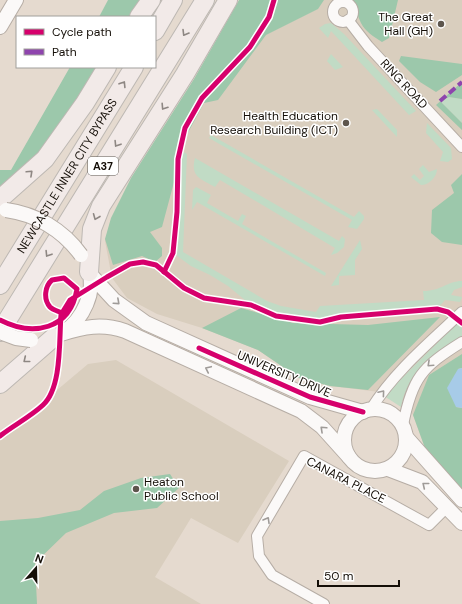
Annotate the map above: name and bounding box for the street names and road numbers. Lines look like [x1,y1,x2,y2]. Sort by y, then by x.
street label: RING ROAD [377,56,431,112]
street label: NEWCASTLE INNER CITY BYPASS [13,95,121,256]
road number: A37 [88,157,118,175]
street label: UNIVERSITY DRIVE [235,347,334,401]
street label: CANARA PLACE [304,453,389,507]

